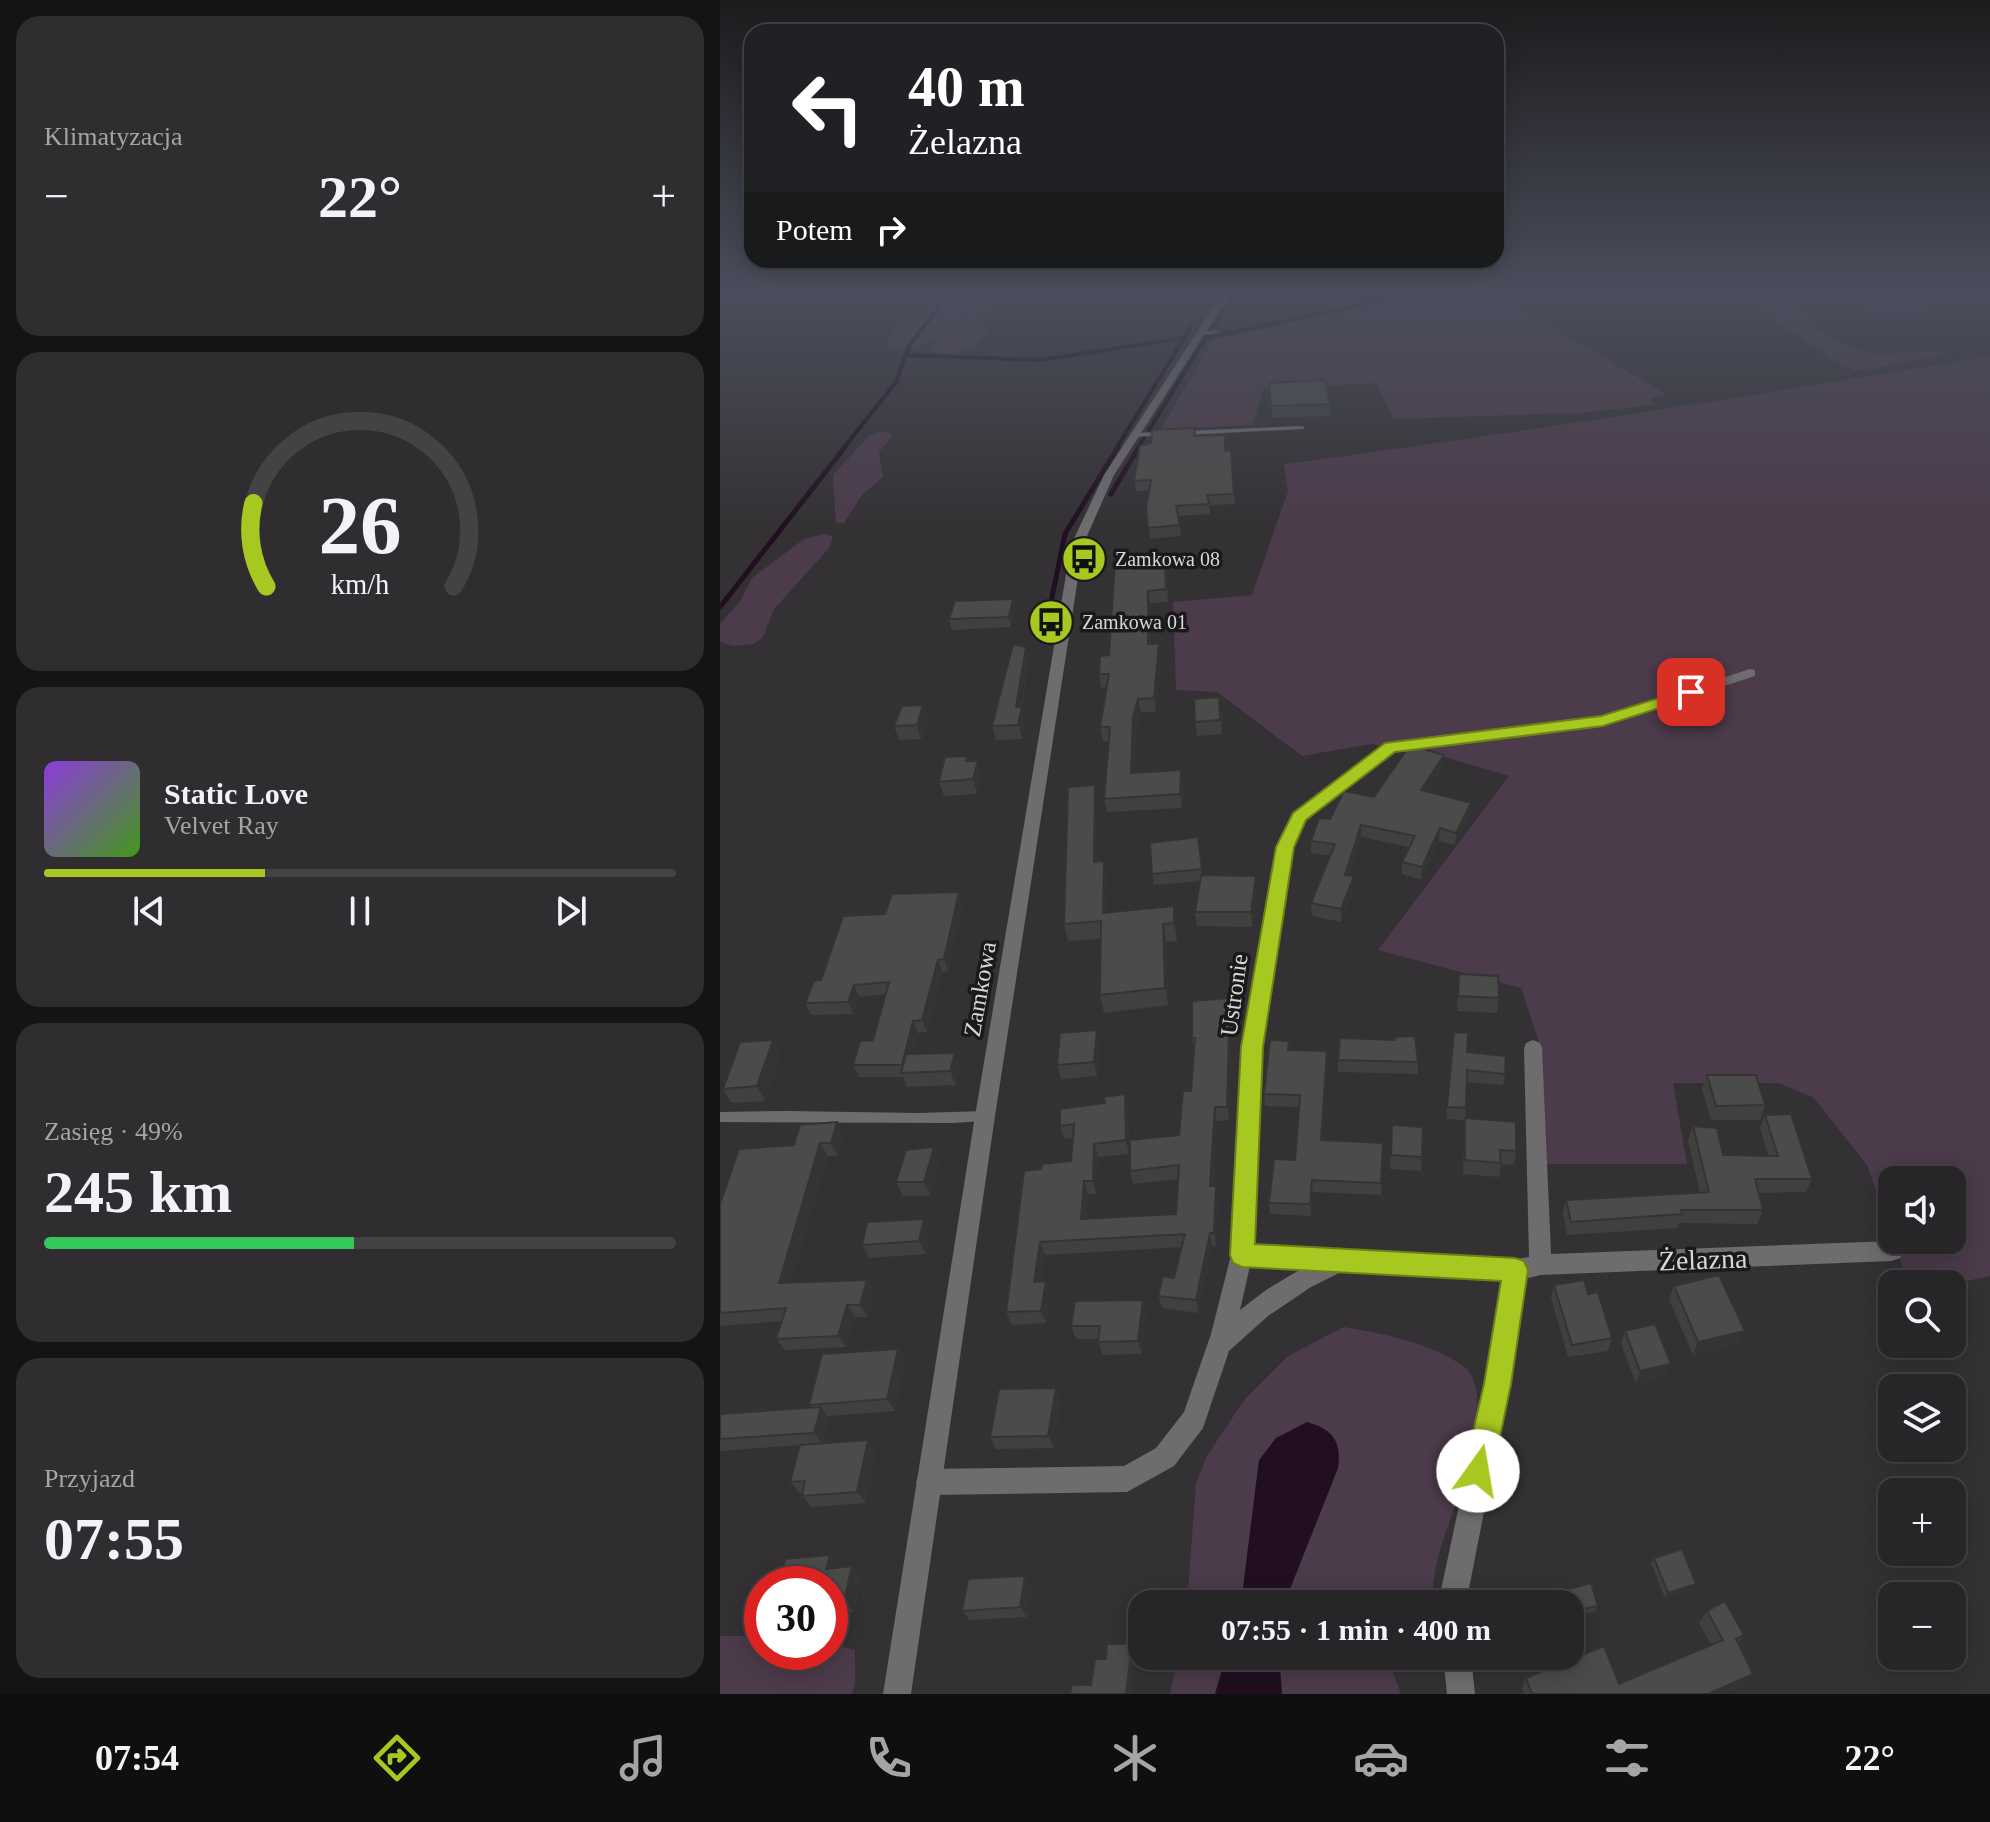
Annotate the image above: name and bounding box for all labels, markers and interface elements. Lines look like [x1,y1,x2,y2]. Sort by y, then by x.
icon: left [776,56,880,160]
text: 40 m [908,56,1025,118]
text: Klimatyzacja [44,122,183,151]
text: Żelazna [908,122,1022,162]
text: 22° [318,164,402,230]
text: − [44,172,69,221]
text: + [651,172,676,221]
icon: right [869,208,913,252]
text: Potem [776,213,853,246]
text: 26 [318,479,402,571]
bus stop icon: Zamkowa 08 [1060,535,1108,583]
place label: Zamkowa 08 [1115,548,1220,570]
text: km/h [331,570,389,601]
bus stop icon: Zamkowa 01 [1027,598,1075,646]
place label: Zamkowa 01 [1082,611,1187,633]
pin [1657,658,1725,726]
icon: arrive [1669,670,1713,714]
text: Static Love [164,777,308,810]
text: Velvet Ray [164,811,279,840]
icon: previous [127,889,171,933]
icon: pause [338,889,382,933]
icon: next [549,889,593,933]
street label: Zamkowa [959,939,1001,1039]
street label: Ustronie [1215,952,1253,1038]
text: Zasięg · 49% [44,1117,183,1146]
text: 245 km [44,1159,232,1225]
map controls [1878,1166,1966,1670]
button: sound [1878,1166,1966,1254]
street label: Żelazna [1658,1242,1748,1277]
button: search [1878,1270,1966,1358]
button: layers [1878,1374,1966,1462]
position arrow [1436,1429,1520,1513]
text: Przyjazd [44,1464,135,1493]
button: + [1878,1478,1966,1566]
text: 07:55 [44,1506,184,1572]
speed limit sign: 30 [744,1566,848,1670]
button: − [1878,1582,1966,1670]
text: 07:55 · 1 min · 400 m [1221,1613,1491,1646]
icon: directions [369,1730,425,1786]
icon: music [615,1730,671,1786]
icon: phone [861,1730,917,1786]
icon: climate [1107,1730,1163,1786]
icon: car [1353,1730,1409,1786]
icon: filters [1599,1730,1655,1786]
text: 07:54 [95,1738,179,1778]
text: 22° [1845,1738,1895,1778]

